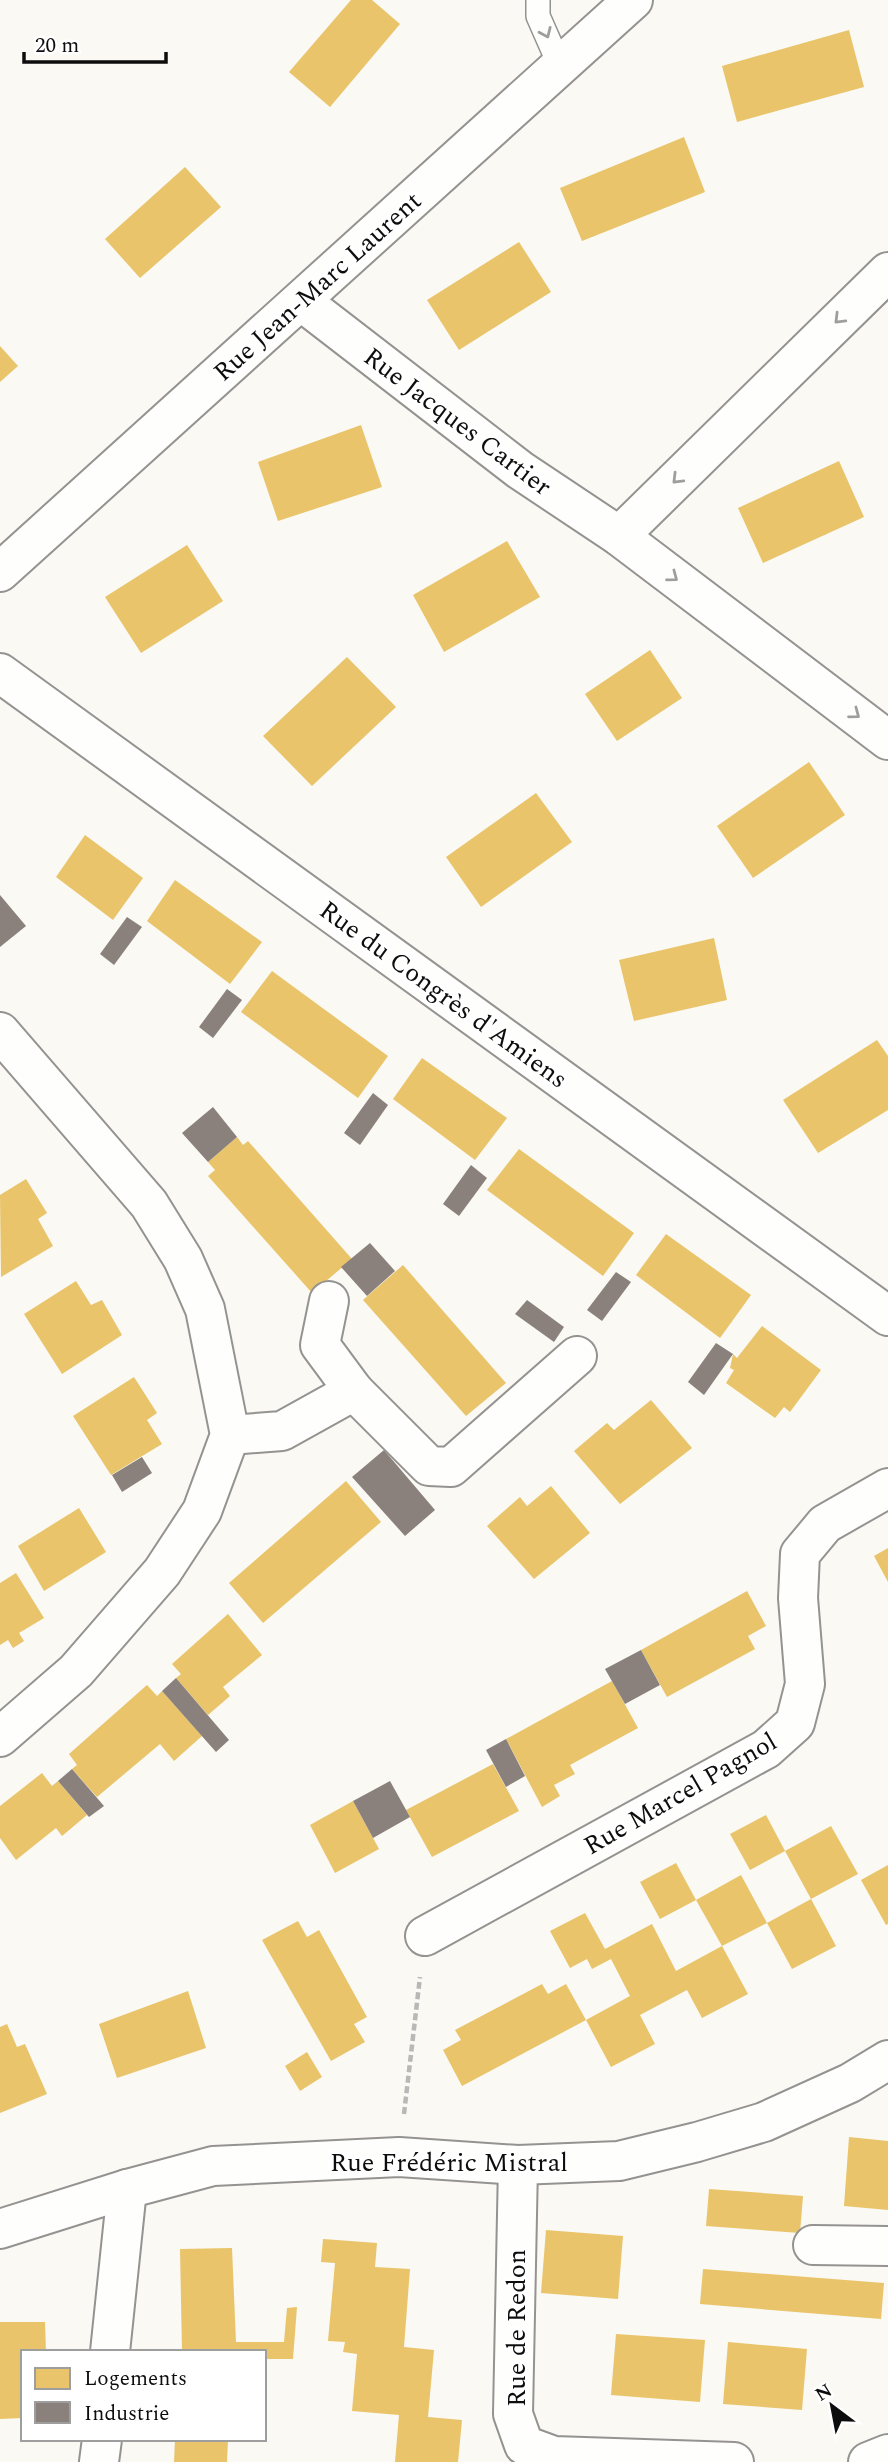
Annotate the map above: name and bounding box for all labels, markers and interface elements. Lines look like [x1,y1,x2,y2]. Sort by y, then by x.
scale bar [24,21,166,65]
one-way arrow [538,26,552,39]
text: 20 m [35,30,79,62]
street label: Rue Jean-Marc Laurent [204,182,431,391]
one-way arrow [834,310,847,323]
street label: Rue Jacques Cartier [355,338,560,506]
one-way arrow [672,470,685,483]
one-way arrow [666,569,678,582]
one-way arrow [847,706,860,719]
street label: Rue du Congrès d'Amiens [311,891,576,1099]
street label: Rue Marcel Pagnol [576,1722,785,1866]
street label: Rue Frédéric Mistral [330,2143,568,2183]
street label: Rue de Redon [497,2249,537,2407]
legend [21,2350,266,2441]
text: Logements [84,2363,187,2395]
north arrow [797,2371,867,2441]
text: N [810,2376,838,2409]
text: Industrie [84,2398,170,2430]

